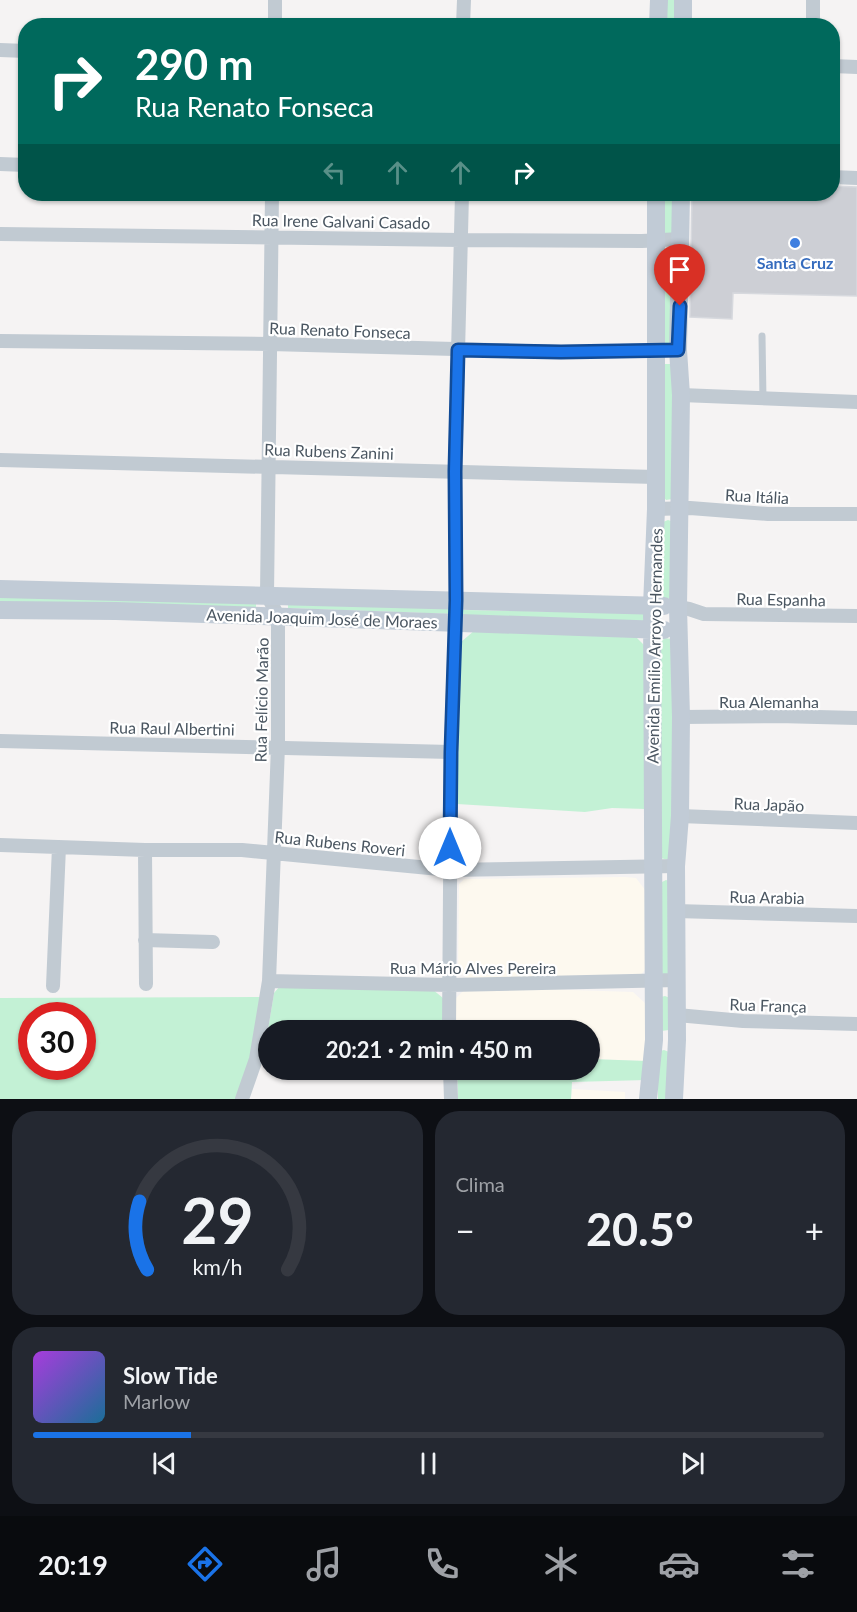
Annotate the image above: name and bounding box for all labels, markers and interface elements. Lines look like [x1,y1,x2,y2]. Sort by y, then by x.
text: 290 m [135,39,253,89]
icon: right [36,42,114,120]
text: Rua Renato Fonseca [135,90,374,123]
icon: left [318,156,351,189]
icon: ahead [381,156,414,189]
icon: ahead [444,156,477,189]
icon: right [507,156,540,189]
street label: Rua Irene Galvani Casado [252,210,430,232]
marker: Santa Cruz [788,236,802,250]
pin [654,244,705,306]
icon: arrive [663,253,696,286]
place label: Santa Cruz [757,253,833,272]
street label: Rua Renato Fonseca [269,318,411,342]
street label: Rua Rubens Zanini [264,439,394,463]
street label: Rua Itália [724,485,790,507]
street label: Avenida Emílio Arroyo Hernandes [642,528,666,764]
street label: Rua Espanha [736,589,826,609]
street label: Avenida Joaquim José de Moraes [206,604,438,632]
street label: Rua Felício Marão [250,637,272,763]
street label: Rua Alemanha [719,692,819,711]
street label: Rua Raul Albertini [109,717,235,739]
street label: Rua Japão [733,793,805,815]
position arrow [418,816,482,880]
street label: Rua Rubens Roveri [274,827,406,859]
street label: Rua Arabia [729,887,805,907]
street label: Rua Mário Alves Pereira [390,958,556,977]
street label: Rua França [729,994,807,1016]
speed limit sign: 30 [18,1002,96,1080]
text: 20:21 · 2 min · 450 m [326,1036,532,1063]
text: Clima [456,1172,505,1196]
text: 29 [181,1182,253,1257]
text: 20.5° [586,1202,694,1256]
text: − [456,1210,475,1250]
text: + [805,1210,824,1250]
text: km/h [192,1254,242,1280]
text: Slow Tide [123,1362,218,1389]
text: Marlow [123,1389,190,1413]
icon: previous [148,1447,181,1480]
icon: pause [412,1447,445,1480]
icon: next [676,1447,709,1480]
icon: directions [184,1543,226,1585]
icon: music [303,1543,345,1585]
icon: phone [421,1543,463,1585]
icon: climate [540,1543,582,1585]
icon: car [658,1543,700,1585]
icon: filters [777,1543,819,1585]
text: 20:19 [38,1548,108,1581]

